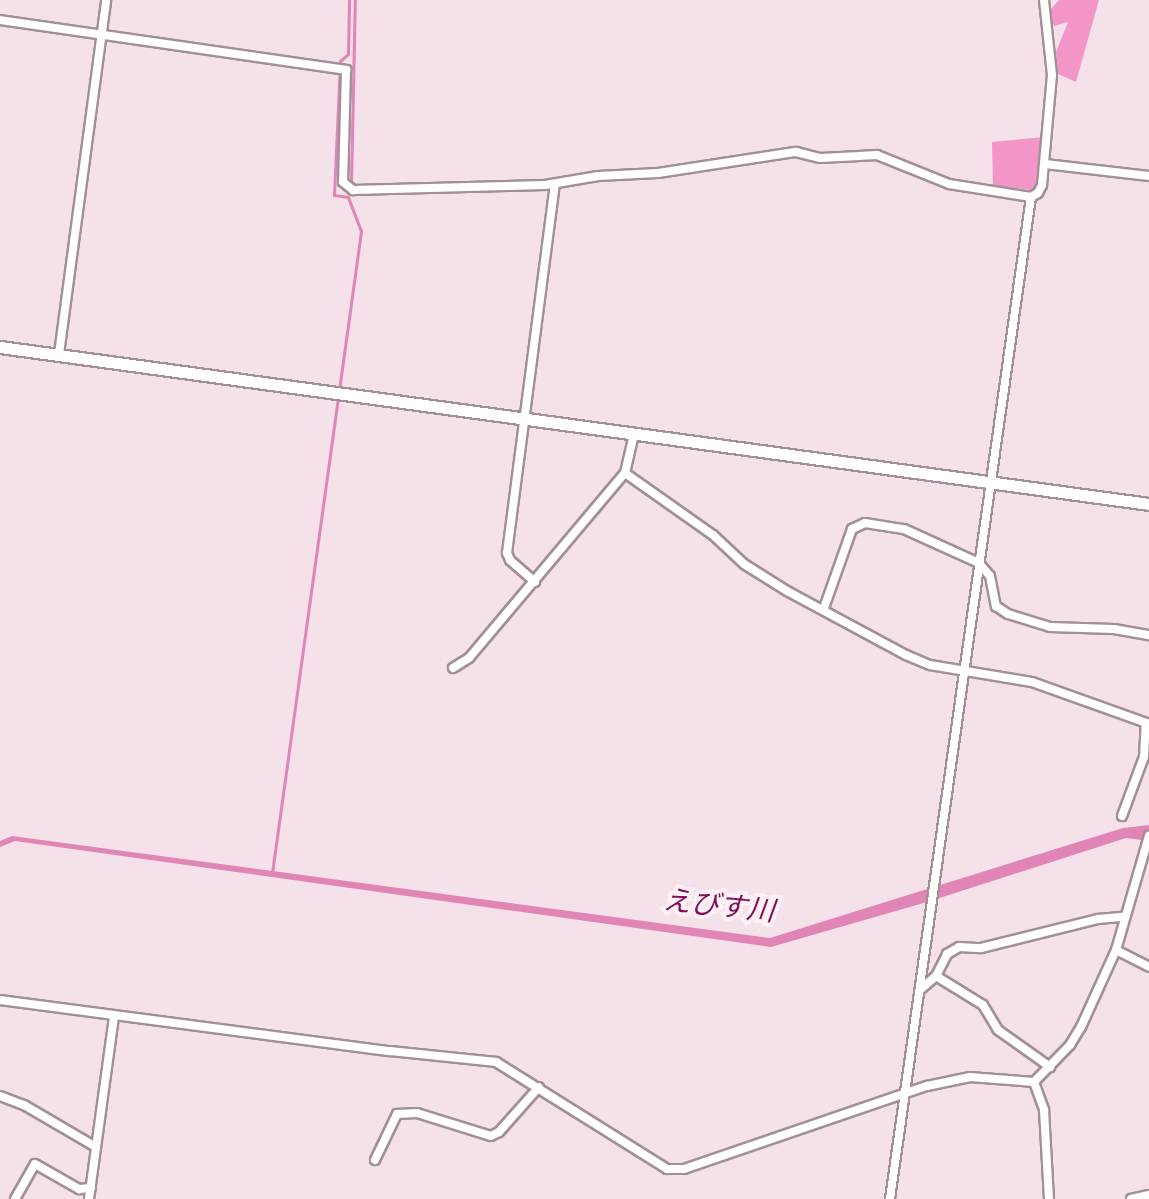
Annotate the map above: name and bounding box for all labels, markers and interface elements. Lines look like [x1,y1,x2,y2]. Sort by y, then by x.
water label: えびす川 [662,881,776,927]

